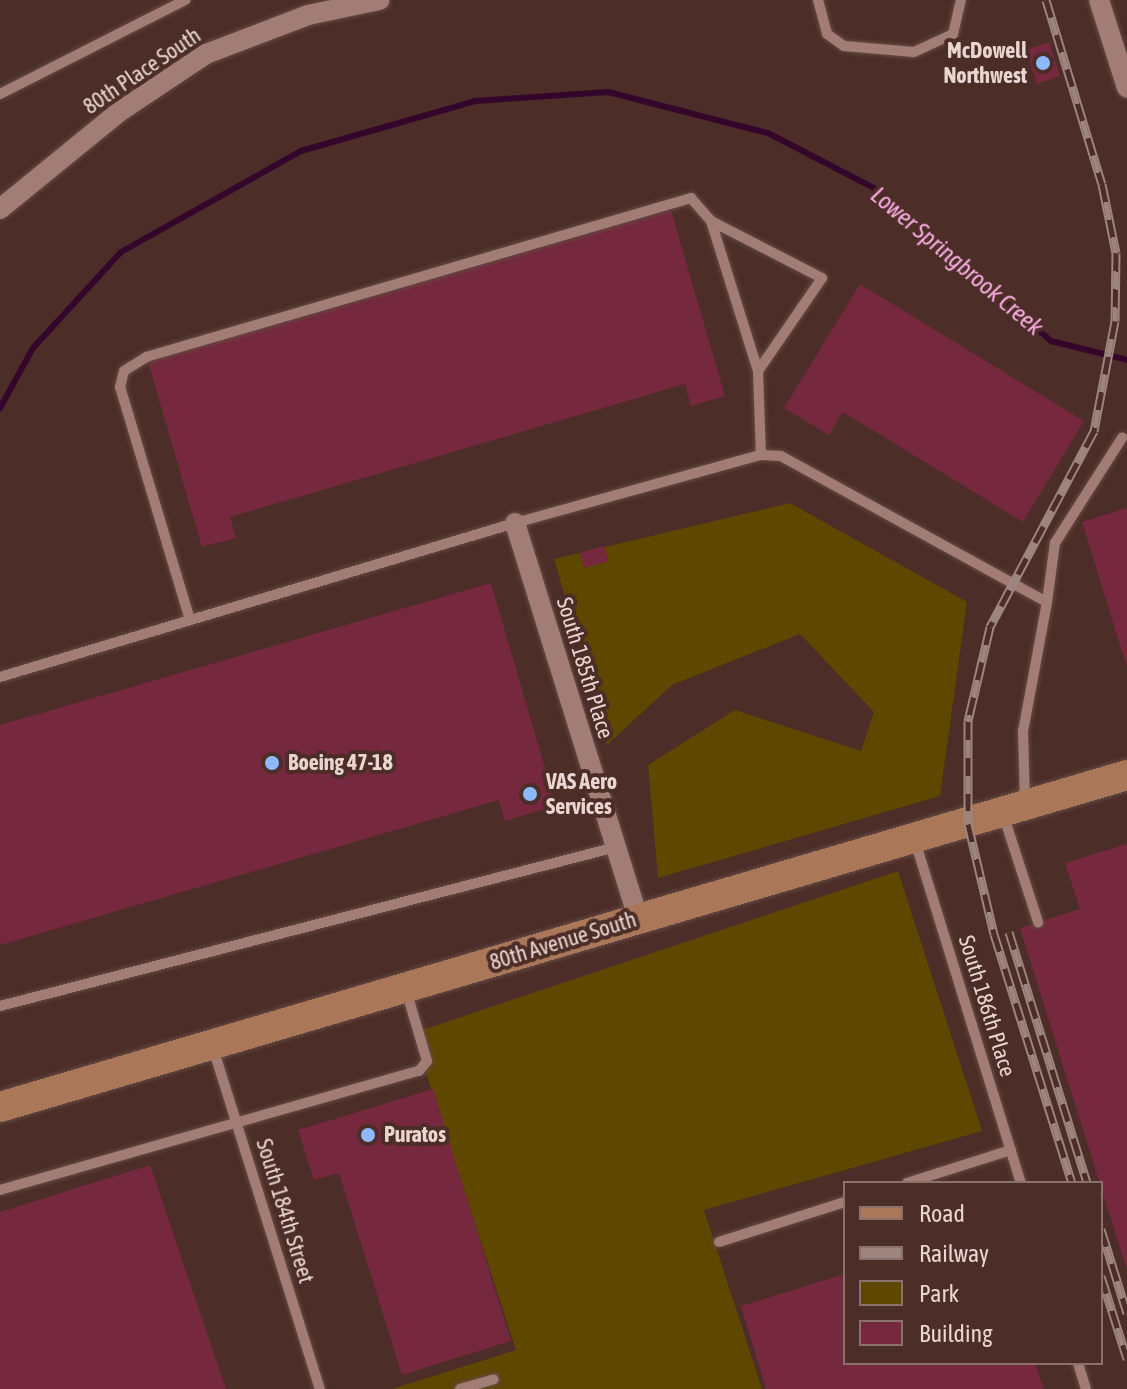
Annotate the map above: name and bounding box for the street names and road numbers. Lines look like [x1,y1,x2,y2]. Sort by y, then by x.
street label: 80th Place South [78,22,206,120]
street label: South 185th Place [551,594,619,742]
street label: 80th Avenue South [487,906,639,976]
street label: South 186th Place [953,932,1021,1080]
street label: South 184th Street [251,1136,319,1286]

